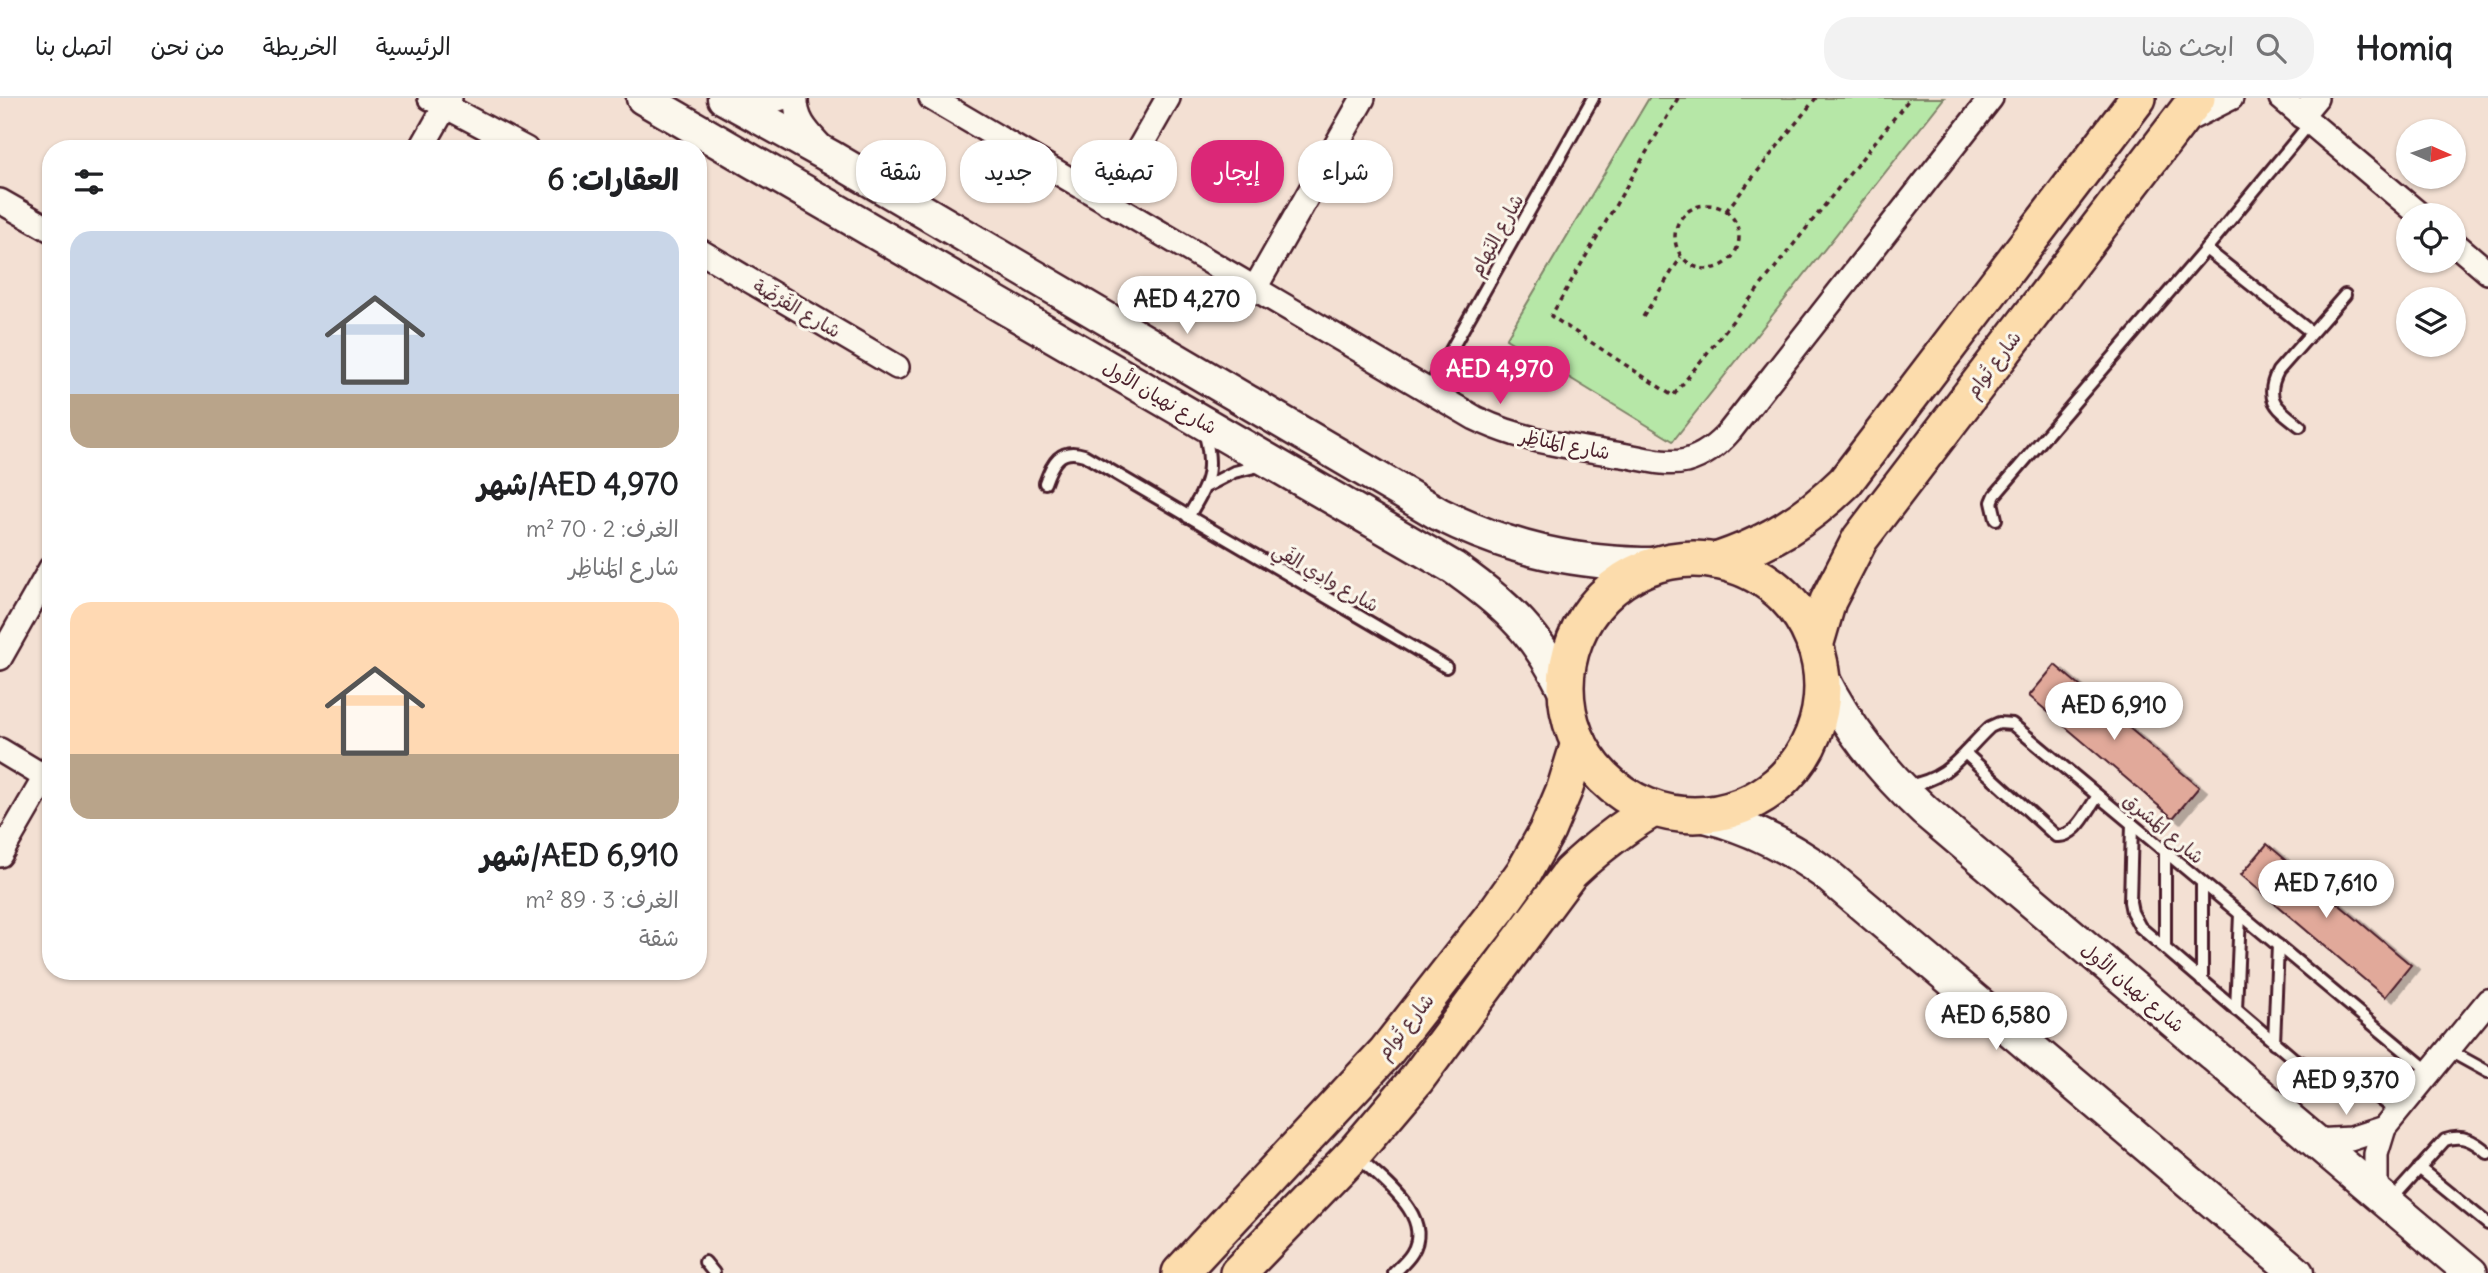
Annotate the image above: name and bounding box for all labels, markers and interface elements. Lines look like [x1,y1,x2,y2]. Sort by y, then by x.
search box [1824,17,2314,80]
text: Homiq [2356,27,2453,69]
icon: search [2252,29,2290,67]
text: ابحث هنا [2141,30,2234,63]
text: اتصل بنا [35,31,113,61]
text: من نحن [151,31,225,61]
text: الخريطة [263,31,338,61]
text: الرئيسية [376,31,451,61]
north arrow [2396,119,2466,189]
map controls [2396,119,2466,357]
chip: شقة [856,140,946,203]
chip: جديد [960,140,1057,203]
chip: تصفية [1071,140,1177,203]
chip: إيجار [1191,140,1284,203]
chip: شراء [1298,140,1393,203]
text: العقارات: 6 [547,160,679,198]
icon: filters [70,163,108,201]
street label: شارع النَهام [1464,190,1531,282]
button: locate [2396,203,2466,273]
street label: شارع الفَرْضَة [748,273,845,344]
pin: AED 4,270 [1107,276,1267,336]
icon: home [312,277,438,403]
text: AED 4,270 [1133,284,1241,313]
button: layers [2396,287,2466,357]
street label: شارع تُوام [1960,326,2028,404]
pin: AED 4,970 [1420,346,1580,406]
text: AED 4,970 [1446,354,1554,383]
street label: شارع نهيان الأول [1098,355,1221,441]
street label: شارع المَناظِر [1516,423,1612,466]
text: AED 4,970/شهر [478,465,679,503]
text: الغرف: 2 · 70 m² [526,514,679,543]
street label: شارع وادِي الفَي [1266,537,1383,621]
text: شارع المَناظِر [569,552,679,581]
icon: home [312,648,438,774]
pin: AED 6,910 [2034,682,2194,742]
text: AED 6,910 [2061,690,2167,719]
street label: شارع المَشرِق [2116,787,2209,872]
text: AED 6,910/شهر [480,836,679,874]
pin: AED 7,610 [2246,860,2406,920]
text: AED 7,610 [2274,868,2378,897]
text: الغرف: 3 · 89 m² [525,885,679,914]
text: شقة [639,923,679,952]
street label: شارع نهيان الأول [2075,937,2190,1039]
street label: شارع تُوام [1371,988,1441,1066]
pin: AED 6,580 [1916,992,2076,1052]
text: AED 6,580 [1941,1000,2051,1029]
pin: AED 9,370 [2266,1058,2426,1117]
text: AED 9,370 [2292,1065,2400,1094]

